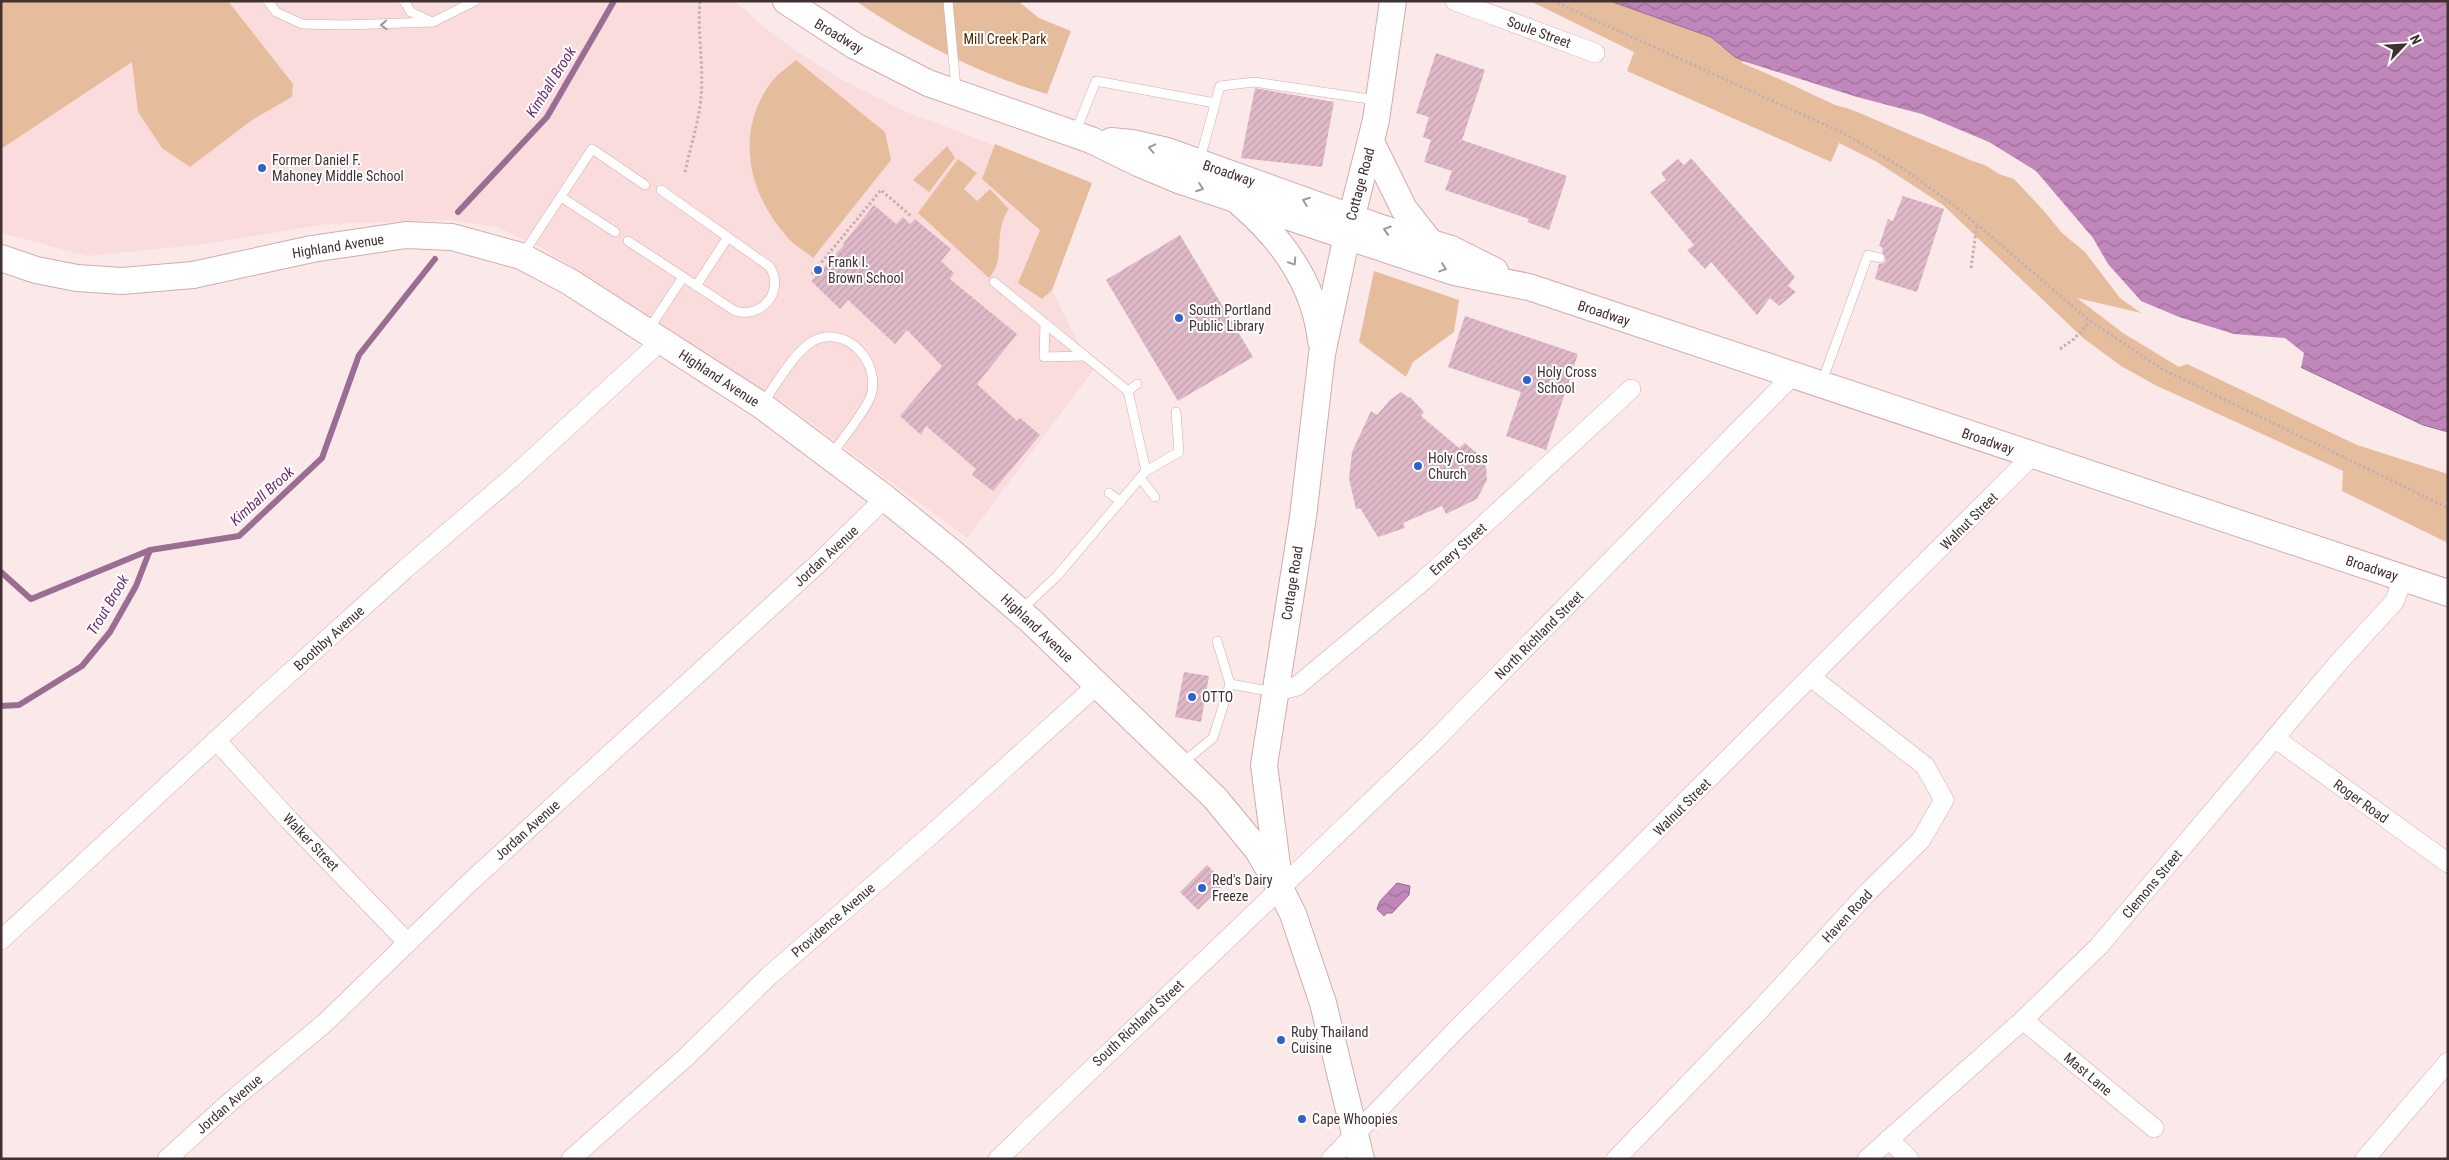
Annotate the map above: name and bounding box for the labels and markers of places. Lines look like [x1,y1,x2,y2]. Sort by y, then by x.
place label: Former Daniel F. Mahoney Middle School [272,152,404,184]
marker: Former Daniel F. Mahoney Middle School [256,162,268,174]
place label: Frank I. Brown School [828,254,904,286]
marker: Frank I. Brown School [812,264,824,276]
place label: South Portland Public Library [1189,302,1271,334]
marker: South Portland Public Library [1173,312,1185,324]
place label: Holy Cross School [1537,364,1597,396]
marker: Holy Cross School [1521,374,1533,386]
place label: Holy Cross Church [1428,450,1488,482]
marker: Holy Cross Church [1412,460,1424,472]
place label: OTTO [1202,689,1233,705]
marker: OTTO [1186,691,1198,703]
place label: Red's Dairy Freeze [1212,872,1273,904]
marker: Red's Dairy Freeze [1196,882,1208,894]
place label: Ruby Thailand Cuisine [1291,1024,1368,1056]
marker: Ruby Thailand Cuisine [1275,1034,1287,1046]
place label: Cape Whoopies [1312,1111,1398,1127]
marker: Cape Whoopies [1296,1113,1308,1125]

